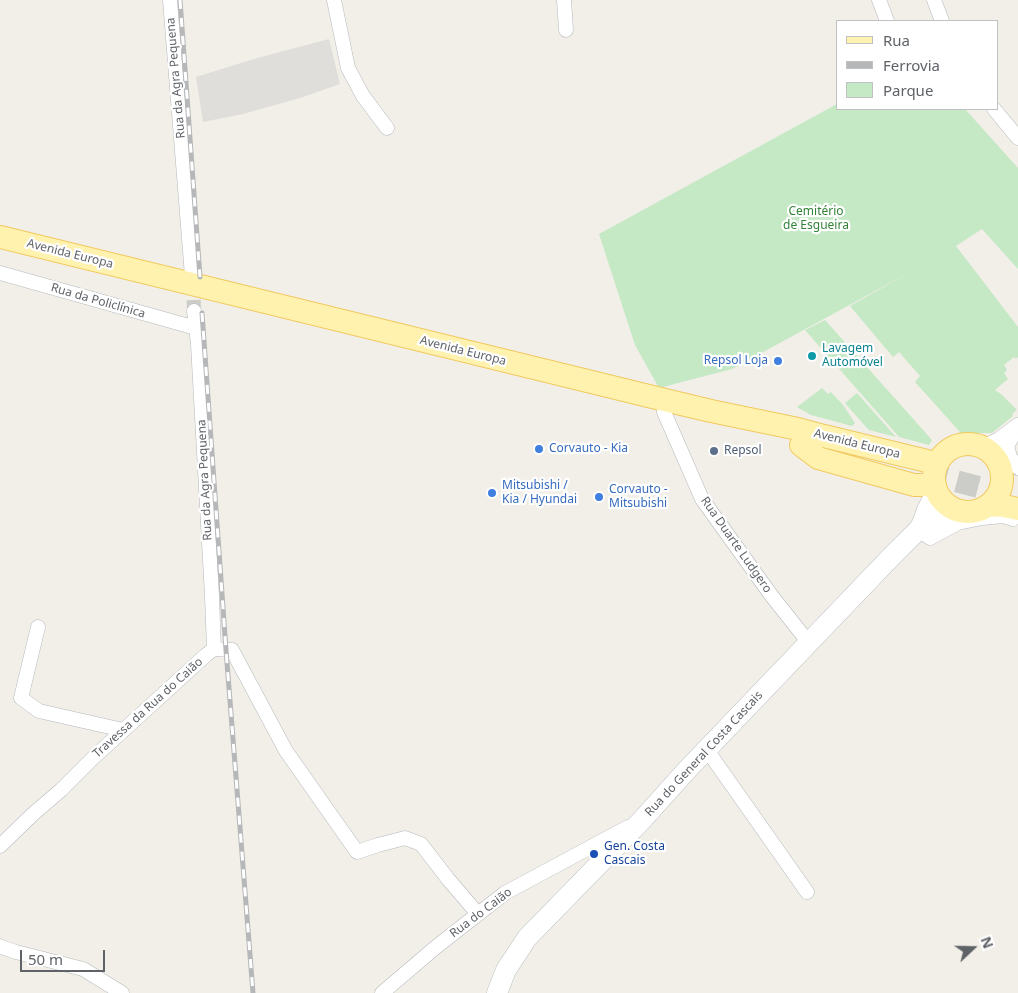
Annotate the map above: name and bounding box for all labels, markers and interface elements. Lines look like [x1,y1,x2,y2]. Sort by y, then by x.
street label: Rua da Agra Pequena [164,17,188,139]
legend [836,20,998,110]
text: Rua [883,30,910,50]
text: Ferrovia [883,55,940,75]
text: Parque [883,80,933,100]
park label: Cemitério de Esgueira [783,205,849,233]
street label: Avenida Europa [25,236,115,272]
street label: Rua da Policlínica [49,281,147,321]
street label: Avenida Europa [418,333,508,369]
place label: Lavagem Automóvel [822,342,883,370]
marker: Lavagem Automóvel [806,350,818,362]
place label: Repsol Loja [704,354,768,368]
marker: Repsol Loja [772,355,784,367]
street label: Rua da Agra Pequena [195,419,215,541]
street label: Avenida Europa [812,426,902,462]
place label: Corvauto - Kia [549,442,628,456]
marker: Corvauto - Kia [533,443,545,455]
place label: Repsol [724,444,762,458]
marker: Repsol [708,445,720,457]
place label: Mitsubishi / Kia / Hyundai [502,479,577,507]
place label: Corvauto - Mitsubishi [609,483,668,511]
marker: Mitsubishi / Kia / Hyundai [486,487,498,499]
marker: Corvauto - Mitsubishi [593,491,605,503]
street label: Rua Duarte Ludgero [697,494,775,596]
street label: Travessa da Rua do Caião [90,655,206,761]
street label: Rua do General Costa Cascais [642,688,766,820]
place label: Gen. Costa Cascais [604,840,665,868]
marker: Gen. Costa Cascais [588,848,600,860]
street label: Rua do Caião [447,885,515,941]
north arrow [948,923,998,973]
text: N [977,934,998,951]
scale bar [22,940,108,972]
text: 50 m [28,949,63,969]

